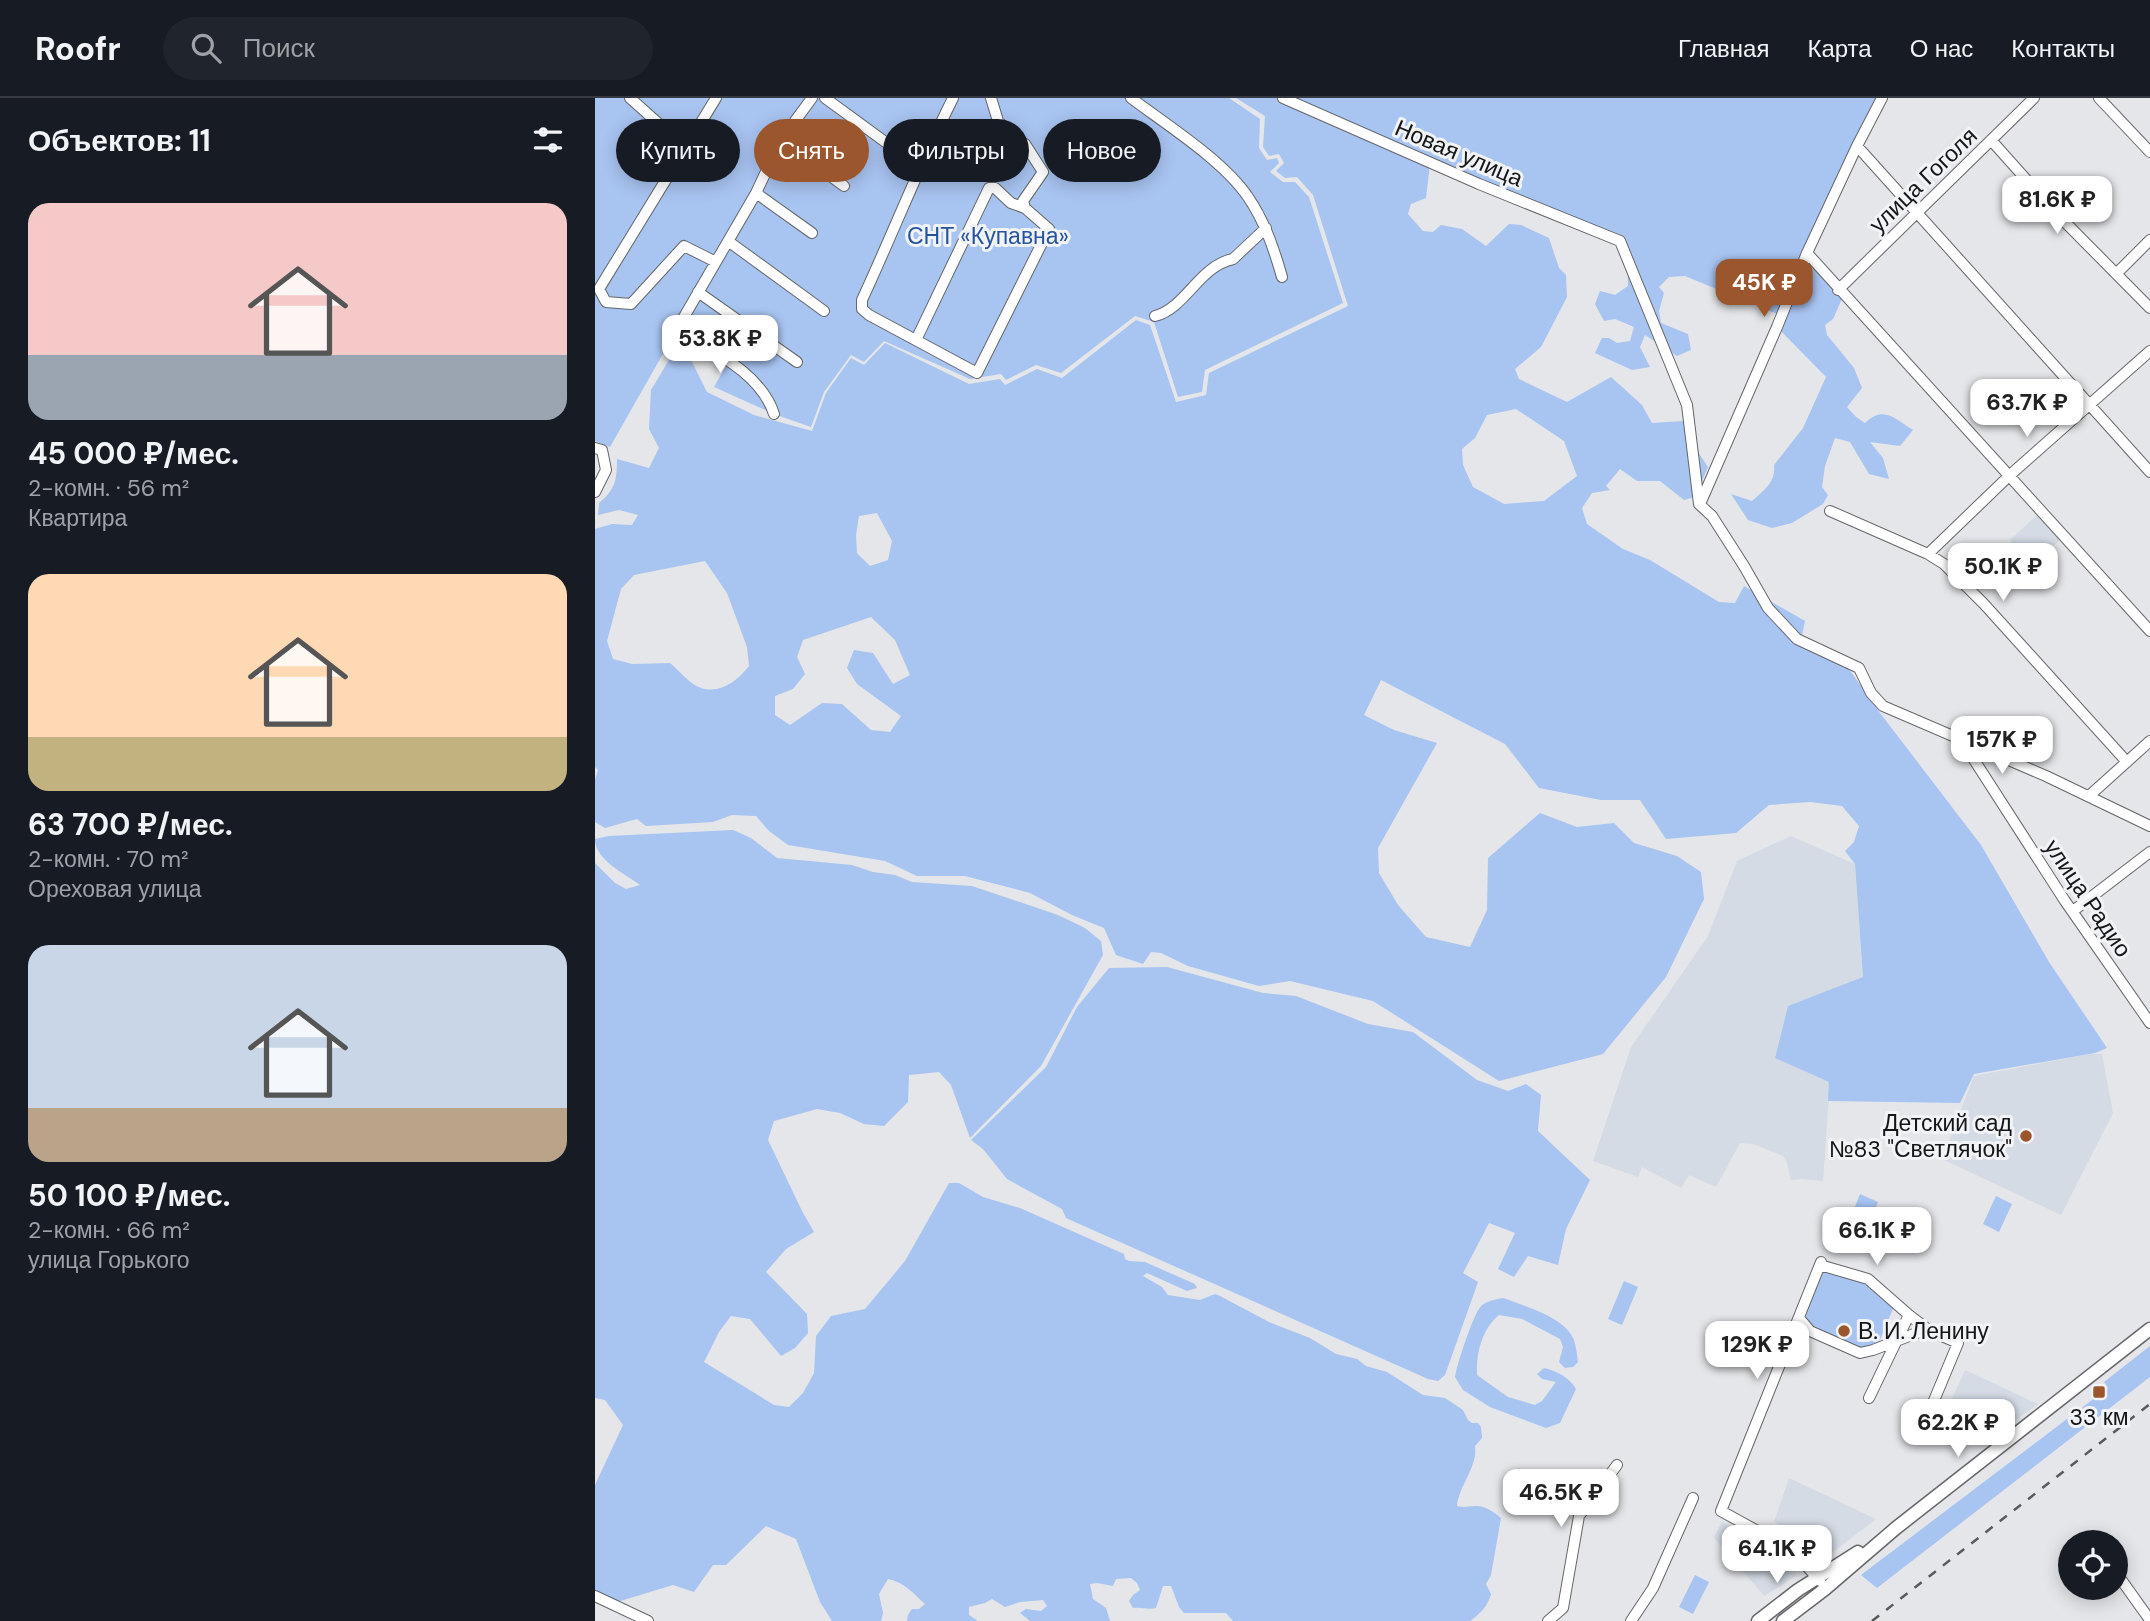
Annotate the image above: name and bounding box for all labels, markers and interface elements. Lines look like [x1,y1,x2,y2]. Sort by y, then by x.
search box [163,17,653,80]
text: Roofr [35,27,121,70]
icon: search [187,29,225,67]
text: Поиск [243,31,315,65]
text: Главная [1678,33,1769,64]
text: Карта [1807,33,1872,64]
text: О нас [1910,33,1973,64]
text: Контакты [2011,33,2115,64]
street label: Новая улица [1391,113,1528,193]
chip: Купить [616,119,740,182]
chip: Снять [754,119,869,182]
chip: Фильтры [883,119,1029,182]
chip: Новое [1043,119,1161,182]
text: Объектов: 11 [28,121,211,160]
icon: filters [529,121,567,159]
street label: улица Гоголя [1863,121,1983,239]
pin: 81.6K ₽ [1992,176,2122,236]
text: 81.6K ₽ [2018,184,2096,214]
park label: СНТ «Купавна» [907,221,1069,251]
icon: home [235,248,361,374]
pin: 45K ₽ [1715,260,1813,319]
text: 45K ₽ [1732,267,1796,297]
pin: 53.8K ₽ [655,316,785,375]
text: 53.8K ₽ [678,323,762,353]
pin: 63.7K ₽ [1962,380,2092,439]
text: 63.7K ₽ [1986,387,2068,417]
text: 45 000 ₽/мес. [28,434,239,473]
text: 2-комн. · 56 m² [28,473,189,503]
text: Квартира [28,503,127,533]
pin: 50.1K ₽ [1938,544,2068,603]
text: 50.1K ₽ [1964,551,2042,581]
icon: home [235,619,361,745]
pin: 157K ₽ [1945,716,2059,776]
text: 157K ₽ [1967,724,2037,754]
text: 63 700 ₽/мес. [28,805,233,844]
street label: улица Радио [2038,833,2138,963]
text: 2-комн. · 70 m² [28,844,189,874]
text: Ореховая улица [28,874,202,904]
icon: home [235,990,361,1116]
place label: Детский сад №83 "Светлячок" [1829,1108,2013,1164]
marker: Детский сад №83 "Светлячок" [2018,1128,2034,1144]
text: 50 100 ₽/мес. [28,1176,230,1215]
pin: 66.1K ₽ [1812,1208,1942,1267]
text: 2-комн. · 66 m² [28,1215,190,1245]
text: 66.1K ₽ [1838,1215,1916,1245]
text: улица Горького [28,1245,190,1275]
place label: В. И. Ленину [1858,1316,1989,1346]
pin: 129K ₽ [1700,1322,1814,1381]
marker: В. И. Ленину [1836,1323,1852,1339]
text: 129K ₽ [1721,1329,1793,1359]
marker: 33 км [2091,1384,2107,1400]
pin: 62.2K ₽ [1893,1400,2023,1459]
place label: 33 км [2069,1402,2129,1432]
text: 62.2K ₽ [1917,1407,1999,1437]
pin: 46.5K ₽ [1496,1470,1626,1529]
text: 46.5K ₽ [1519,1477,1603,1507]
pin: 64.1K ₽ [1712,1526,1842,1585]
map controls [2058,1530,2128,1600]
button: locate [2058,1530,2128,1600]
text: 64.1K ₽ [1738,1533,1816,1563]

